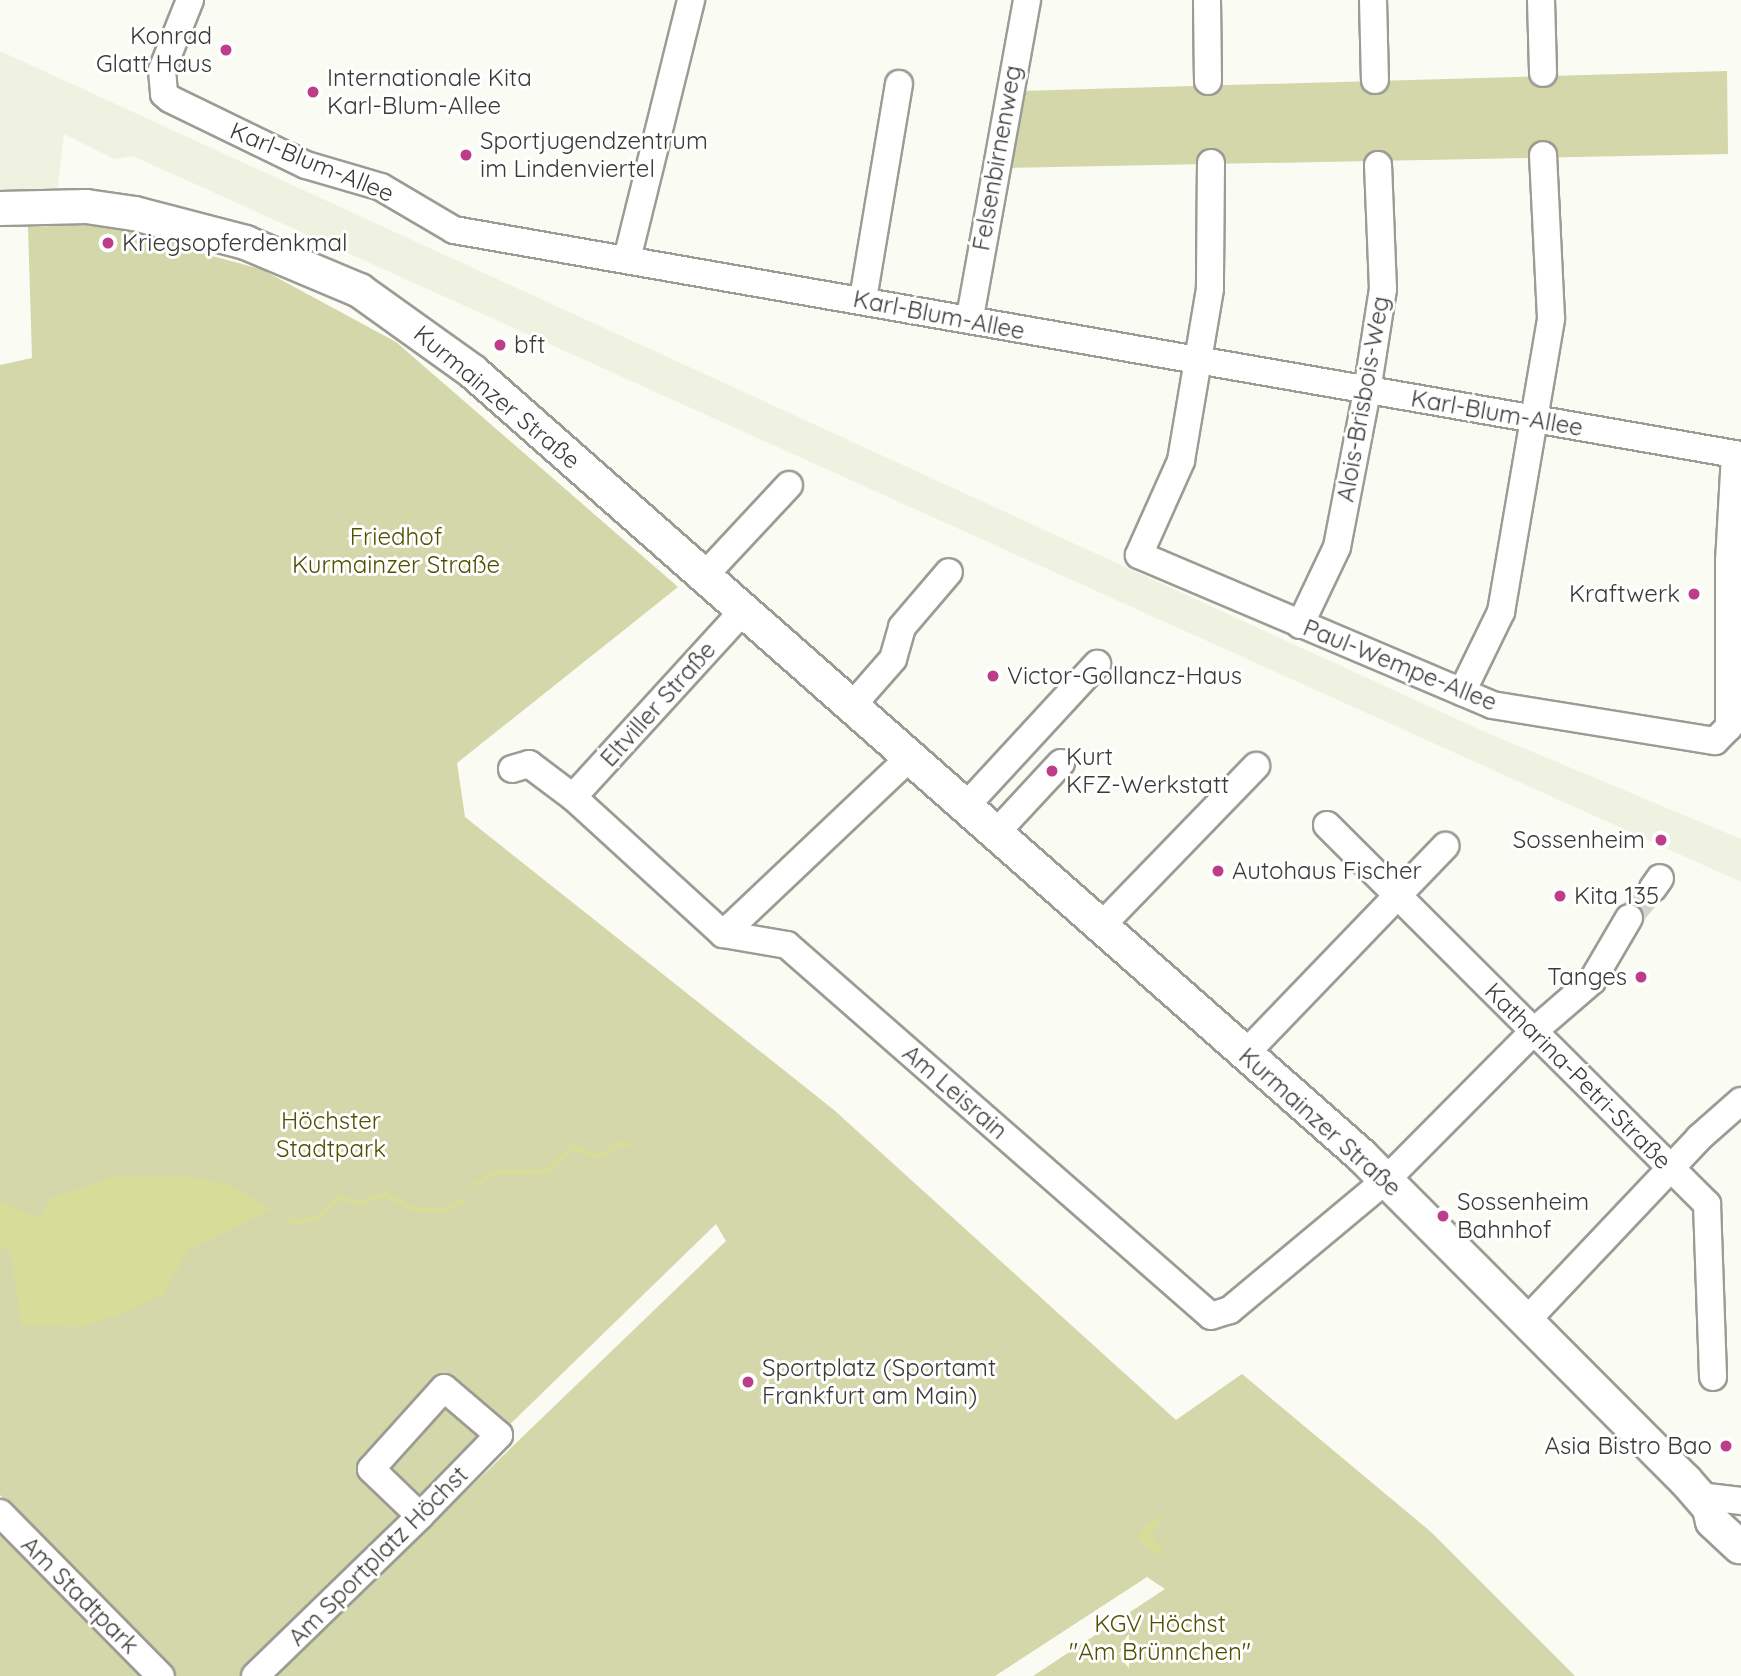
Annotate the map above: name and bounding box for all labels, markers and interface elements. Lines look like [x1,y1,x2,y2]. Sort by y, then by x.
place label: Konrad Glatt Haus [96,22,212,78]
marker: Konrad Glatt Haus [218,42,234,58]
street label: Felsenbirnenweg [967,63,1027,253]
place label: Internationale Kita Karl-Blum-Allee [327,64,532,120]
marker: Internationale Kita Karl-Blum-Allee [305,84,321,100]
street label: Karl-Blum-Allee [226,116,398,208]
place label: Sportjugendzentrum im Lindenviertel [480,127,708,183]
marker: Sportjugendzentrum im Lindenviertel [458,147,474,163]
place label: Kriegsopferdenkmal [122,229,348,257]
marker: Kriegsopferdenkmal [100,235,116,251]
street label: Karl-Blum-Allee [851,284,1027,346]
street label: Alois-Brisbois-Weg [1331,294,1395,504]
street label: Kurmainzer Straße [408,319,586,475]
place label: bft [514,331,545,359]
marker: bft [492,337,508,353]
street label: Karl-Blum-Allee [1409,384,1585,442]
park label: Friedhof Kurmainzer Straße [292,523,500,579]
place label: Kraftwerk [1569,580,1680,608]
marker: Kraftwerk [1686,586,1702,602]
street label: Paul-Wempe-Allee [1299,613,1501,717]
street label: Eltviller Straße [594,635,722,773]
place label: Victor-Gollancz-Haus [1007,662,1242,690]
marker: Victor-Gollancz-Haus [985,668,1001,684]
place label: Kurt KFZ-Werkstatt [1066,743,1229,799]
marker: Kurt KFZ-Werkstatt [1044,763,1060,779]
place label: Sossenheim [1513,826,1645,854]
marker: Sossenheim [1651,830,1671,850]
place label: Autohaus Fischer [1232,857,1422,885]
marker: Autohaus Fischer [1210,863,1226,879]
place label: Kita 135 [1574,882,1659,910]
marker: Kita 135 [1552,888,1568,904]
place label: Tanges [1547,963,1627,991]
marker: Tanges [1633,969,1649,985]
street label: Katharina-Petri-Straße [1479,977,1677,1175]
street label: Am Leisrain [897,1039,1013,1145]
street label: Kurmainzer Straße [1233,1042,1407,1202]
park label: Höchster Stadtpark [276,1107,386,1163]
place label: Sossenheim Bahnhof [1457,1188,1589,1244]
marker: Sossenheim Bahnhof [1435,1208,1451,1224]
place label: Sportplatz (Sportamt Frankfurt am Main) [762,1354,996,1410]
marker: Sportplatz (Sportamt Frankfurt am Main) [740,1374,756,1390]
place label: Asia Bistro Bao [1544,1432,1712,1460]
marker: Asia Bistro Bao [1718,1438,1734,1454]
street label: Am Sportplatz Höchst [282,1460,474,1652]
street label: Am Stadtpark [15,1530,145,1660]
park label: KGV Höchst "Am Brünnchen" [1069,1610,1251,1666]

